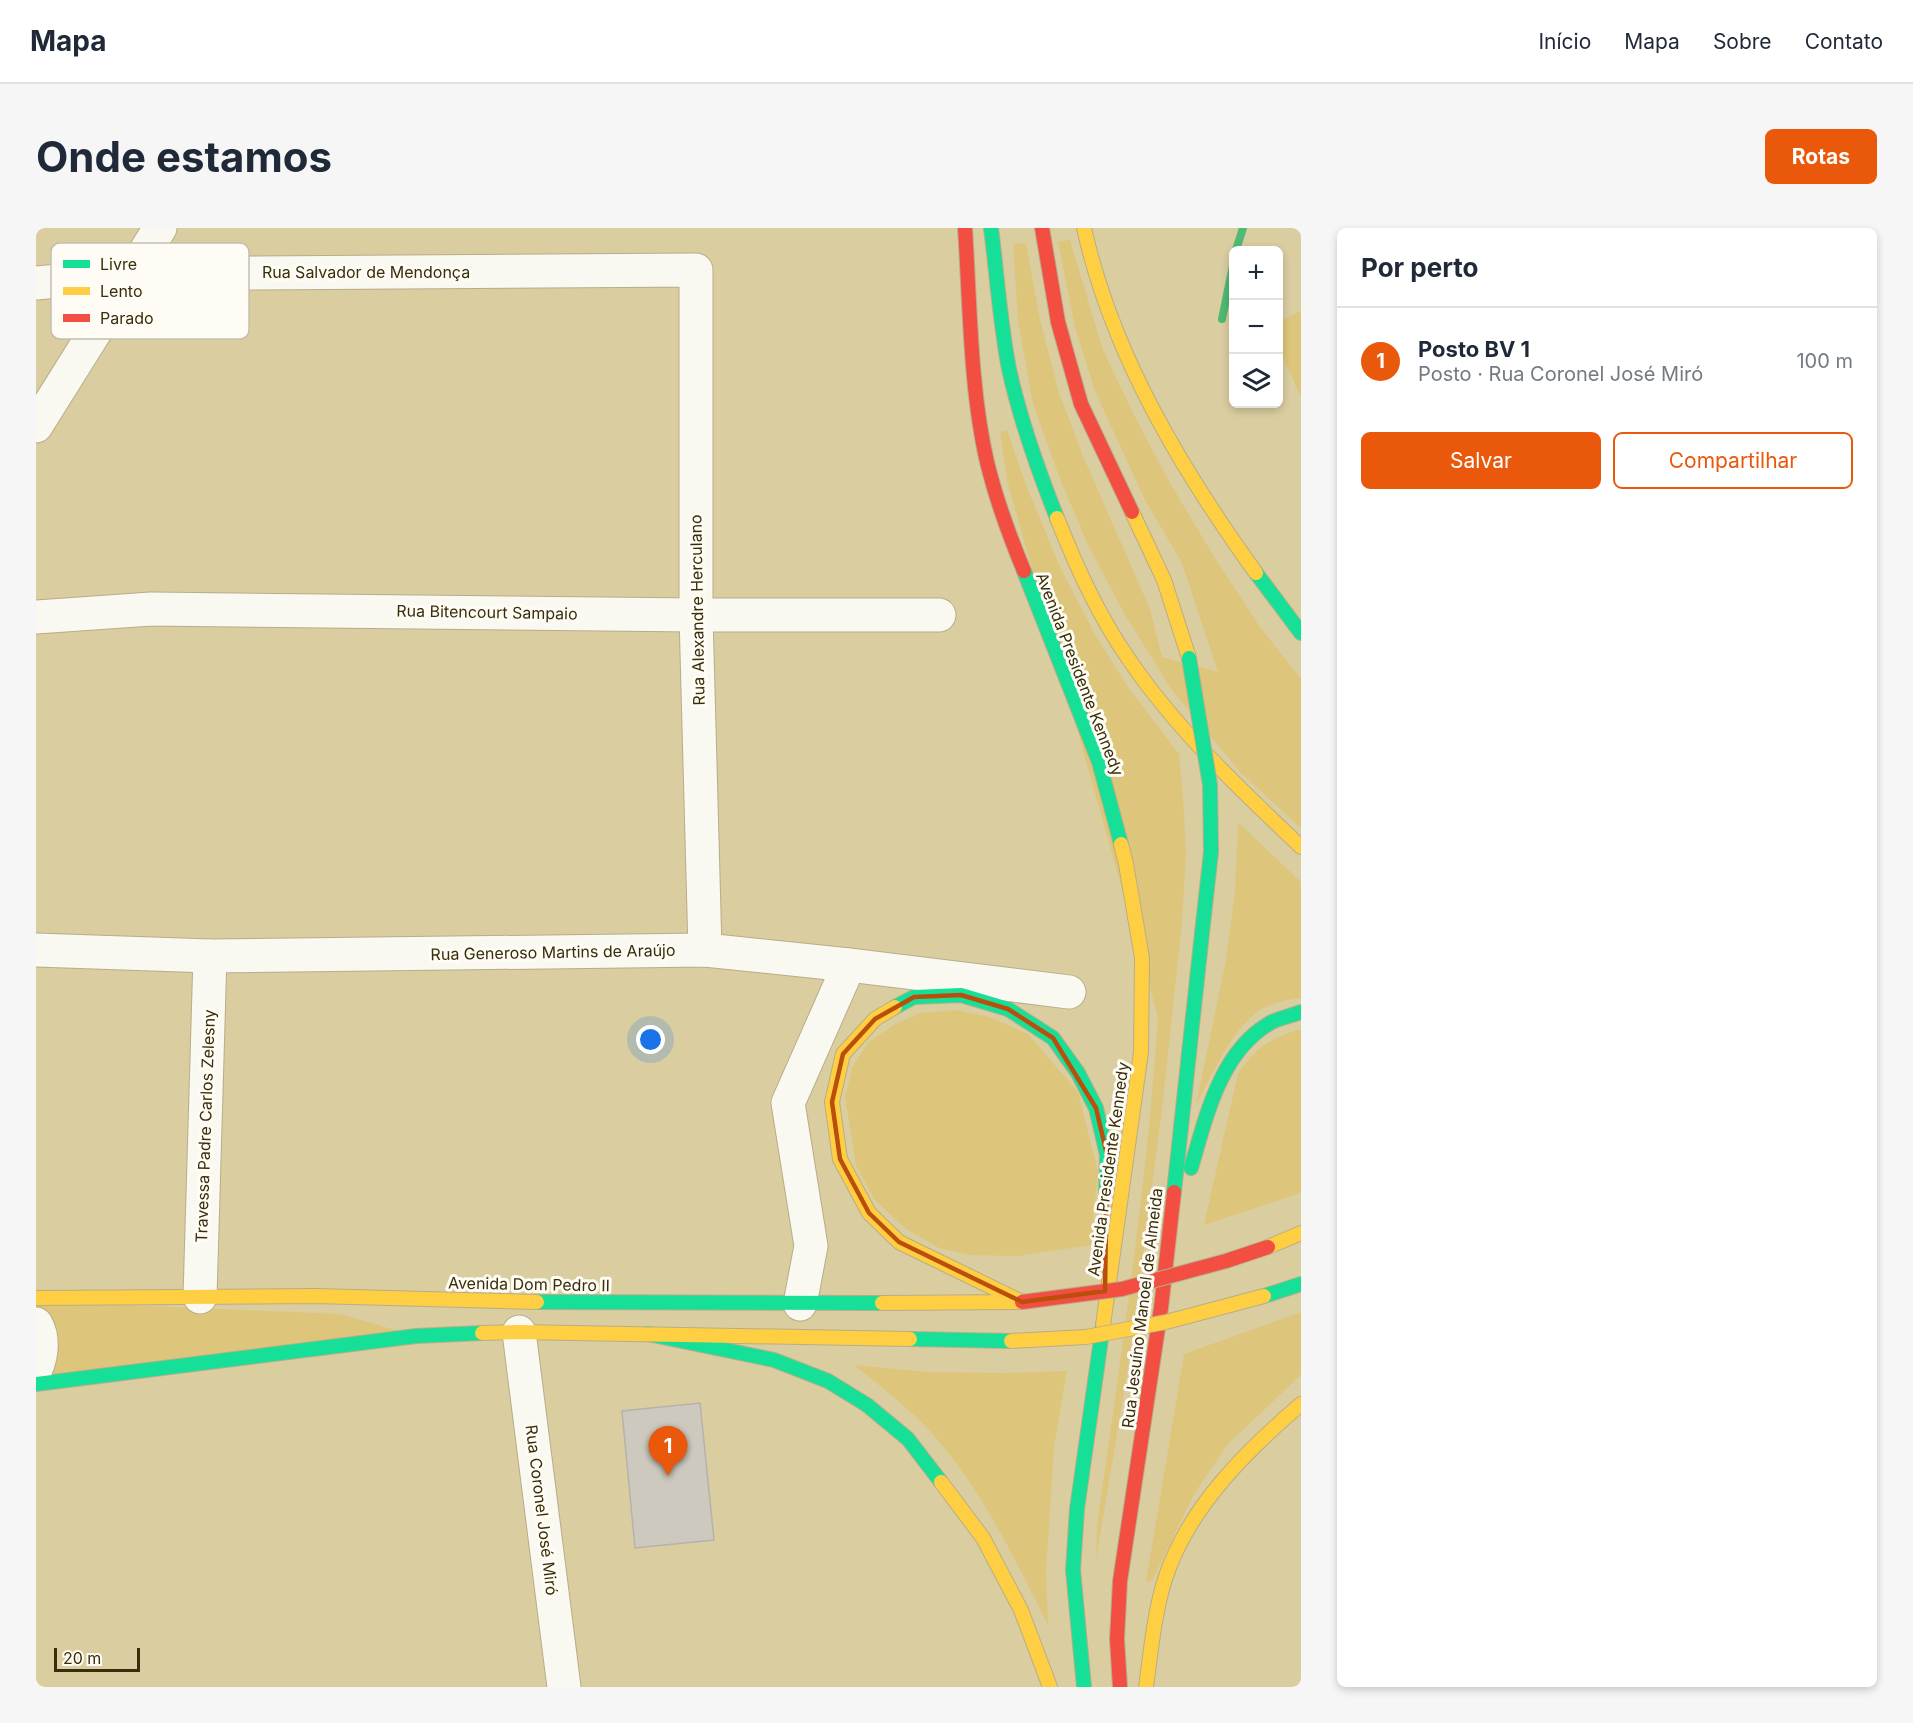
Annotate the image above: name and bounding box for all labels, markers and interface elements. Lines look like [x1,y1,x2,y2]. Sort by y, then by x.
text: Mapa [30,24,107,58]
text: Início [1538,29,1591,54]
text: Mapa [1624,29,1680,54]
text: Sobre [1713,29,1772,54]
text: Contato [1805,29,1883,54]
button: Rotas [1765,129,1877,184]
text: Onde estamos [36,131,332,182]
legend [51,243,249,339]
map controls [1229,246,1283,408]
button: + [1229,246,1283,300]
text: Por perto [1361,252,1479,283]
text: Livre [100,254,137,274]
street label: Rua Salvador de Mendonça [262,262,470,282]
text: Lento [100,281,143,301]
button: − [1229,300,1283,354]
text: Parado [100,308,154,328]
text: Posto BV 1 [1418,336,1530,362]
text: 1 [1376,349,1385,373]
text: 100 m [1796,349,1853,373]
button: layers [1229,354,1283,408]
text: Posto · Rua Coronel José Miró [1418,362,1703,386]
button: Salvar [1361,432,1601,489]
button: Compartilhar [1613,432,1853,489]
street label: Rua Alexandre Herculano [685,514,709,706]
street label: Avenida Presidente Kennedy [1032,569,1128,779]
street label: Rua Bitencourt Sampaio [396,600,578,624]
street label: Rua Generoso Martins de Araújo [430,940,676,964]
street label: Travessa Padre Carlos Zelesny [191,1009,219,1243]
your location [636,1025,665,1054]
street label: Avenida Presidente Kennedy [1083,1061,1133,1277]
street label: Rua Jesuíno Manoel de Almeida [1117,1187,1167,1429]
street label: Avenida Dom Pedro II [448,1273,610,1295]
street label: Rua Coronel José Miró [522,1424,562,1596]
pin: 1 [648,1426,688,1476]
scale bar [54,1645,140,1672]
text: 20 m [63,1648,101,1668]

